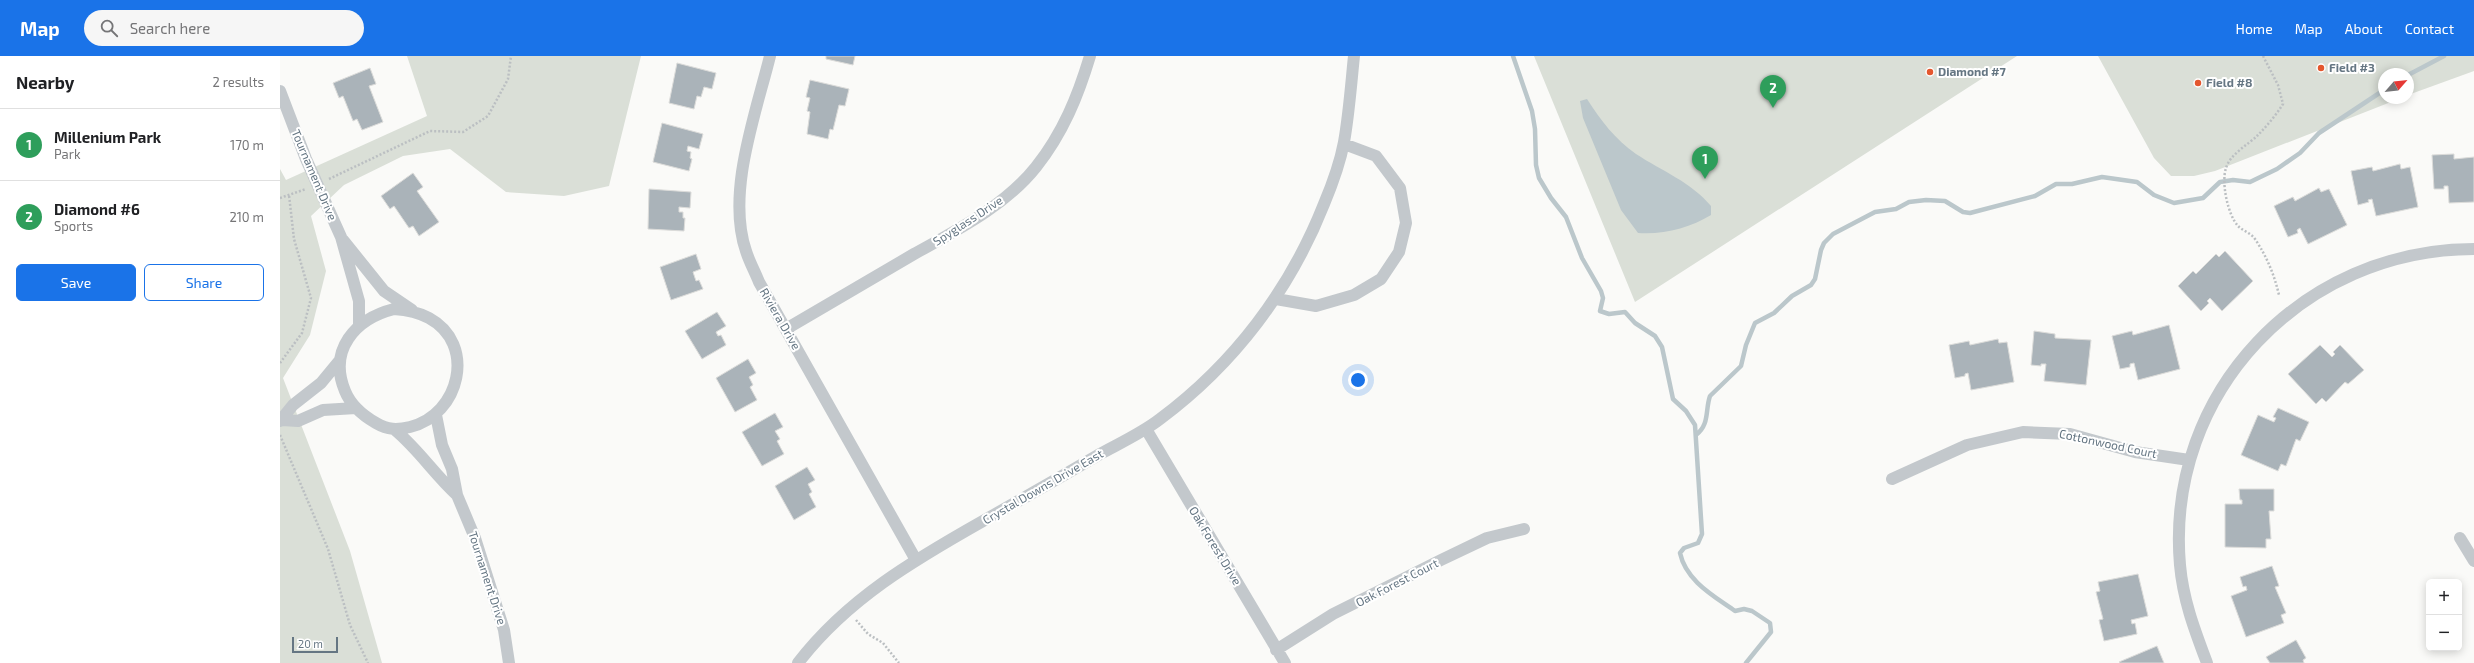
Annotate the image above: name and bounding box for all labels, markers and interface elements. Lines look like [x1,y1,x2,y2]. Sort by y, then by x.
search box [84,10,364,46]
text: Map [20,17,60,40]
icon: search [98,17,120,39]
text: Search here [130,19,210,37]
text: Home [2236,20,2273,37]
text: Map [2295,20,2323,37]
text: About [2345,20,2383,37]
text: Contact [2405,20,2454,37]
place label: Field #3 [2329,60,2375,74]
marker: Field #3 [2316,63,2326,73]
place label: Diamond #7 [1938,64,2007,78]
marker: Diamond #7 [1925,67,1935,77]
north arrow [2378,68,2414,104]
text: Nearby [16,72,74,92]
text: 2 results [212,74,264,90]
pin: 2 [1760,75,1786,108]
place label: Field #8 [2206,75,2253,89]
marker: Field #8 [2193,78,2203,88]
street label: Tournament Drive [289,127,340,222]
text: Millenium Park [54,128,161,146]
text: 1 [26,137,32,153]
text: 170 m [230,137,264,153]
text: Park [54,146,81,162]
pin: 1 [1692,146,1718,179]
street label: Spyglass Drive [930,192,1005,248]
text: Diamond #6 [54,200,140,218]
text: 2 [25,209,33,225]
text: 210 m [229,209,264,225]
text: Sports [54,218,93,234]
button: Save [16,264,136,301]
button: Share [144,264,264,301]
street label: Riviera Drive [758,285,804,352]
your location [1348,370,1368,390]
street label: Cottonwood Court [2058,426,2159,460]
street label: Crystal Downs Drive East [980,446,1106,526]
street label: Oak Forest Drive [1187,504,1245,587]
street label: Tournament Drive [466,529,510,626]
street label: Oak Forest Court [1353,555,1441,609]
map controls [2426,579,2462,651]
button: + [2426,579,2462,615]
button: − [2426,615,2462,651]
scale bar [292,635,338,654]
text: 20 m [298,637,323,650]

